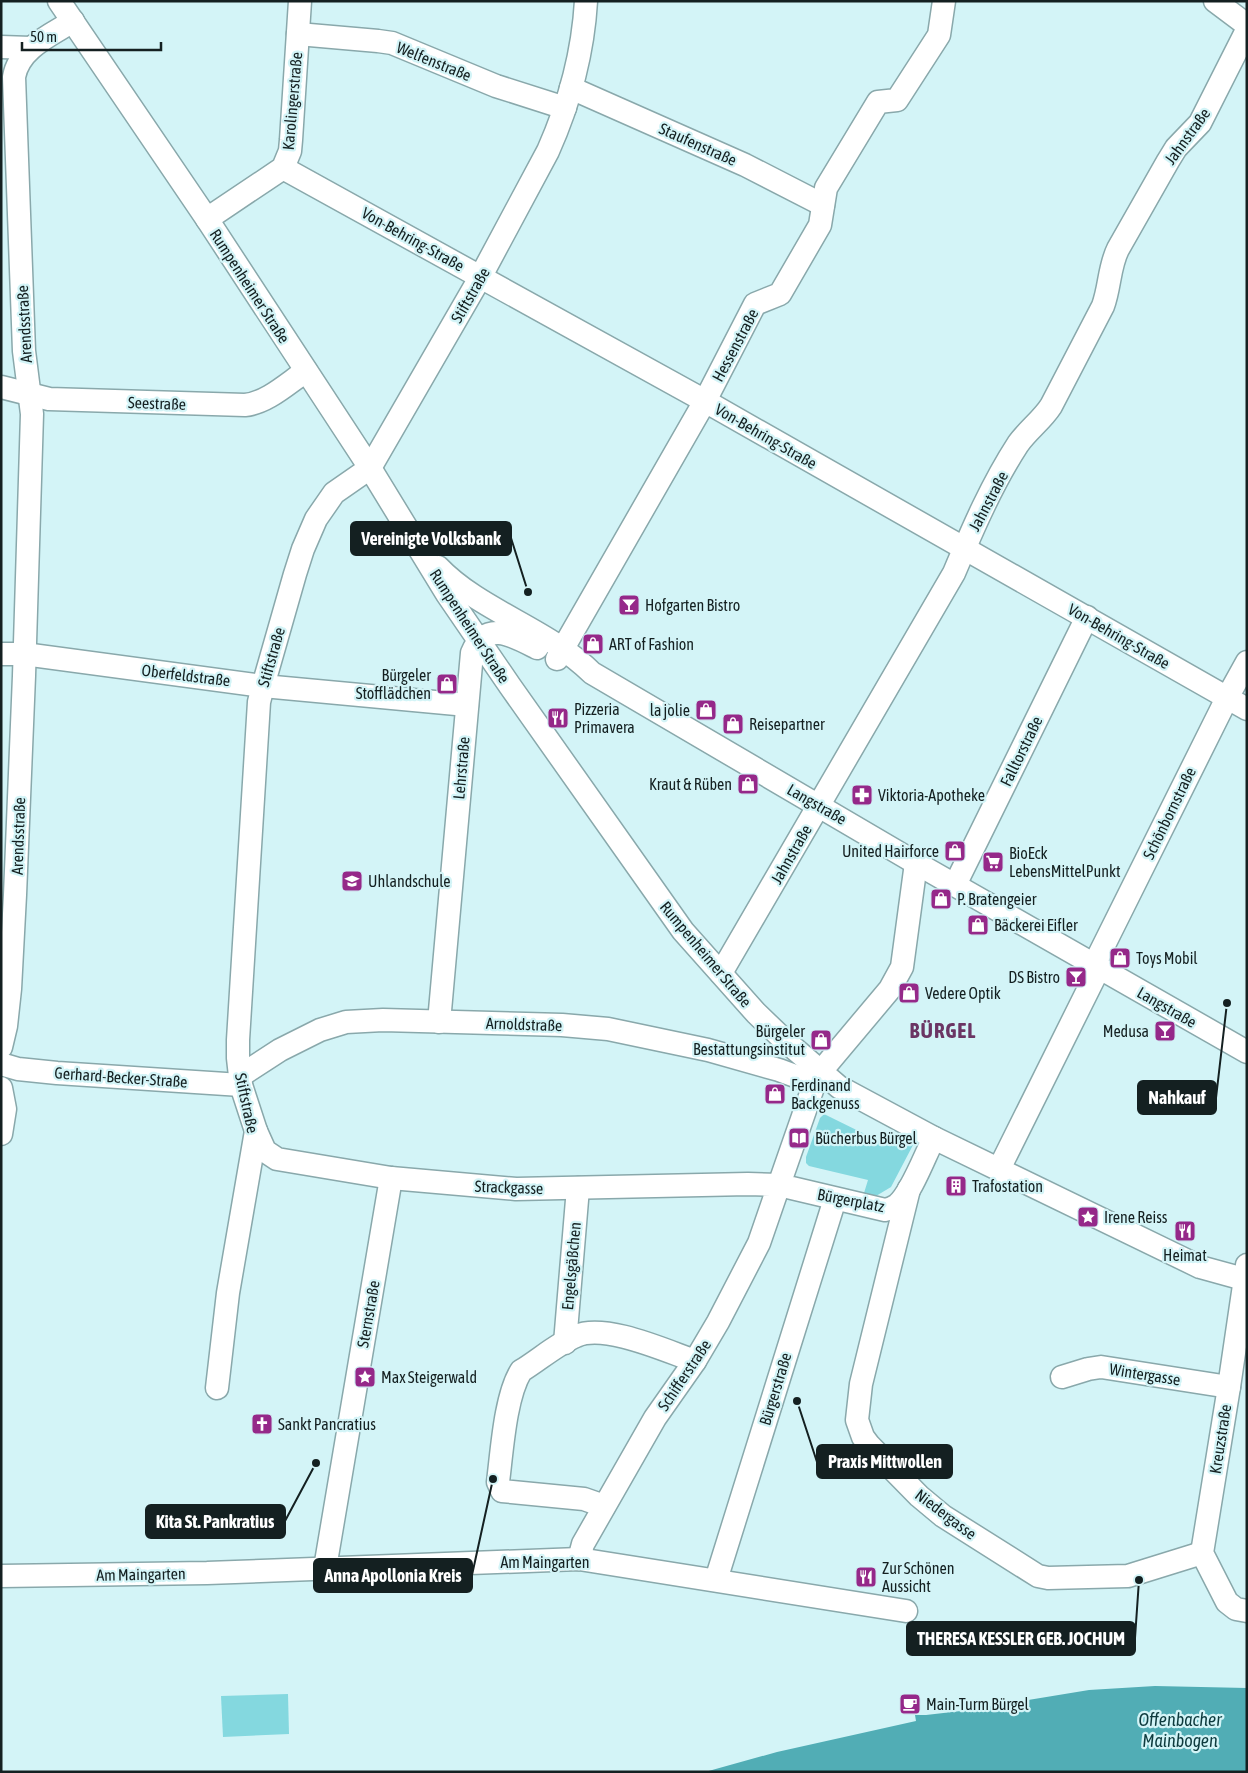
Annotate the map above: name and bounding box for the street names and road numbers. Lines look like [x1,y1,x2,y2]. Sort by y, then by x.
street label: Welfenstraße [394,38,474,84]
street label: Karolingerstraße [279,51,306,151]
street label: Jahnstraße [1161,104,1213,168]
street label: Staufenstraße [657,119,739,169]
street label: Von-Behring-Straße [358,203,467,275]
street label: Rumpenheimer Straße [206,226,294,347]
street label: Stiftstraße [447,264,493,326]
street label: Arendsstraße [13,285,35,363]
street label: Hessenstraße [708,306,762,384]
street label: Seestraße [128,393,186,413]
street label: Von-Behring-Straße [712,400,820,473]
street label: Jahnstraße [965,468,1011,534]
street label: Rumpenheimer Straße [426,566,514,687]
street label: Von-Behring-Straße [1065,600,1173,673]
street label: Stiftstraße [254,625,288,689]
street label: Oberfeldstraße [141,661,231,689]
street label: Falltorstraße [996,713,1046,789]
street label: Lehrstraße [449,736,473,800]
street label: Schönbornstraße [1139,764,1199,862]
street label: Langstraße [784,780,850,829]
street label: Arendsstraße [8,797,28,875]
street label: Jahnstraße [767,821,815,887]
street label: Rumpenheimer Straße [656,898,755,1011]
street label: Langstraße [1134,983,1200,1032]
street label: Arnoldstraße [486,1014,562,1034]
street label: Gerhard-Becker-Straße [54,1063,188,1091]
street label: Stiftstraße [232,1071,262,1135]
street label: Strackgasse [474,1177,544,1198]
street label: Bürgerplatz [816,1185,886,1216]
street label: Engelsgäßchen [558,1221,585,1311]
street label: Sternstraße [353,1279,383,1349]
street label: Schifferstraße [654,1336,714,1414]
street label: Bürgerstraße [755,1351,796,1428]
street label: Wintergasse [1108,1360,1182,1389]
street label: Kreuzstraße [1206,1403,1234,1475]
street label: Niedergasse [911,1485,980,1544]
street label: Am Maingarten [500,1553,590,1572]
street label: Am Maingarten [96,1564,186,1585]

